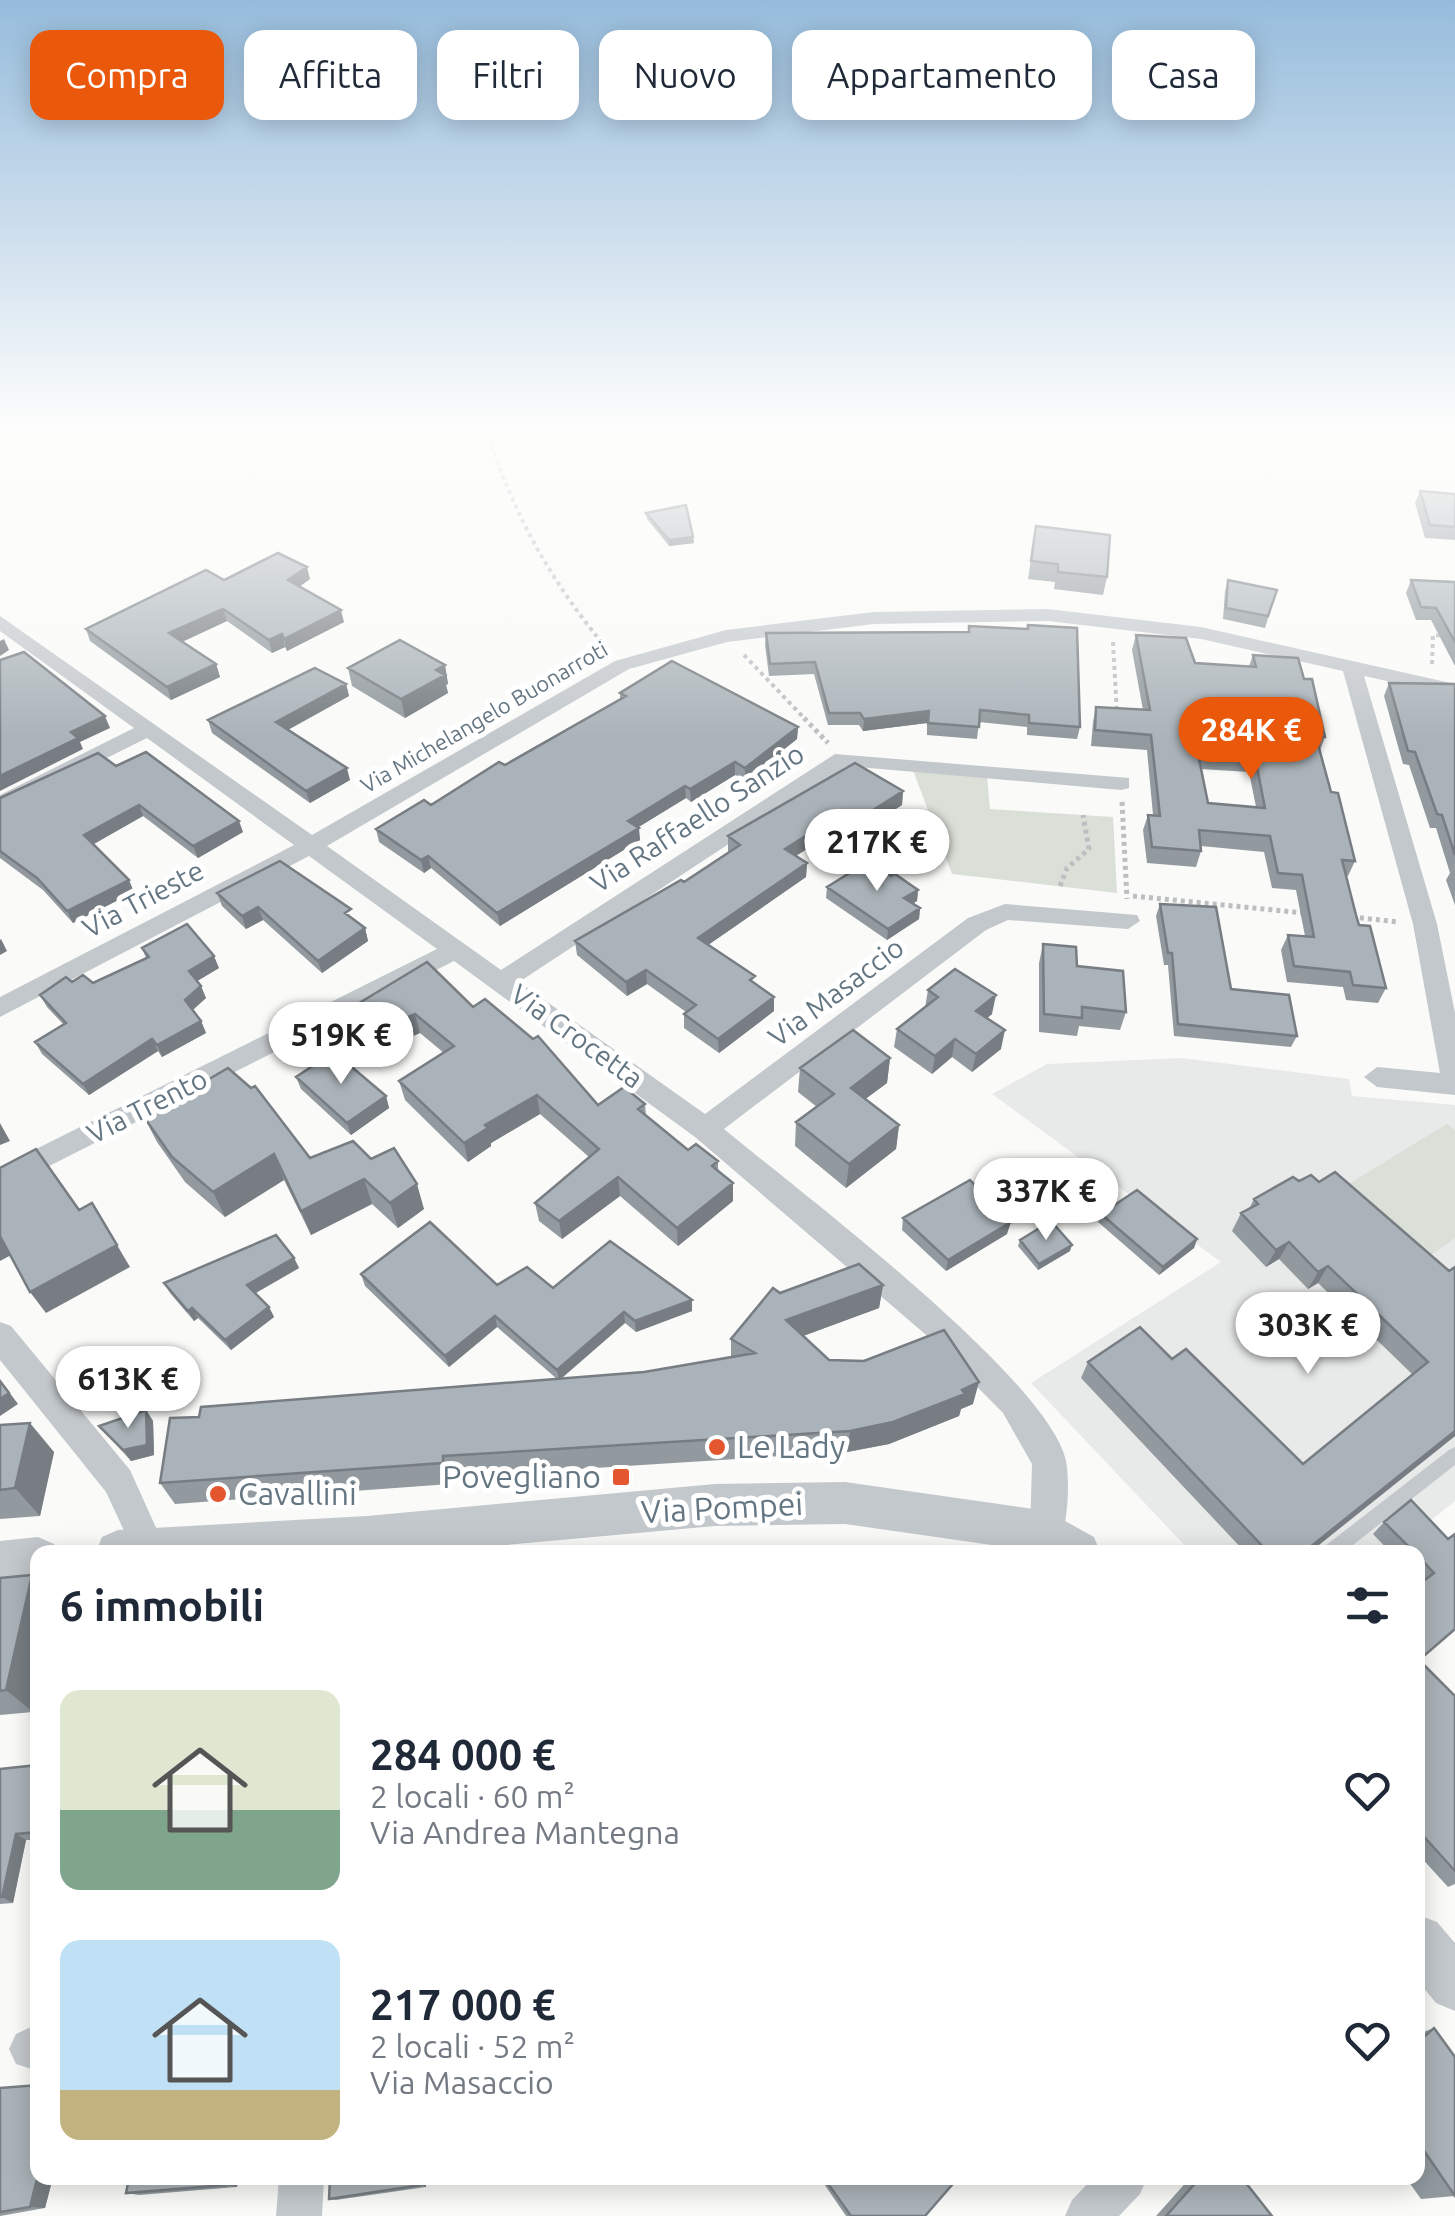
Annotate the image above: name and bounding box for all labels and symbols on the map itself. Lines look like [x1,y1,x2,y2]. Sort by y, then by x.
street label: Via Michelangelo Buonarroti [356,636,612,798]
pin: 284K € [1170,697,1332,782]
street label: Via Raffaello Sanzio [584,737,809,898]
pin: 217K € [796,809,958,894]
street label: Via Trieste [77,854,208,943]
street label: Via Masaccio [762,931,909,1052]
street label: Via Crocetta [505,977,649,1094]
pin: 519K € [260,1002,422,1087]
street label: Via Trento [82,1062,212,1149]
pin: 337K € [965,1158,1127,1243]
pin: 303K € [1227,1292,1389,1377]
pin: 613K € [47,1346,209,1431]
place label: Le Lady [737,1428,845,1464]
marker: Le Lady [706,1436,728,1458]
place label: Povegliano [442,1458,601,1494]
marker: Povegliano [610,1466,632,1488]
place label: Cavallini [238,1475,357,1511]
marker: Cavallini [207,1483,229,1505]
street label: Via Pompei [640,1485,804,1529]

